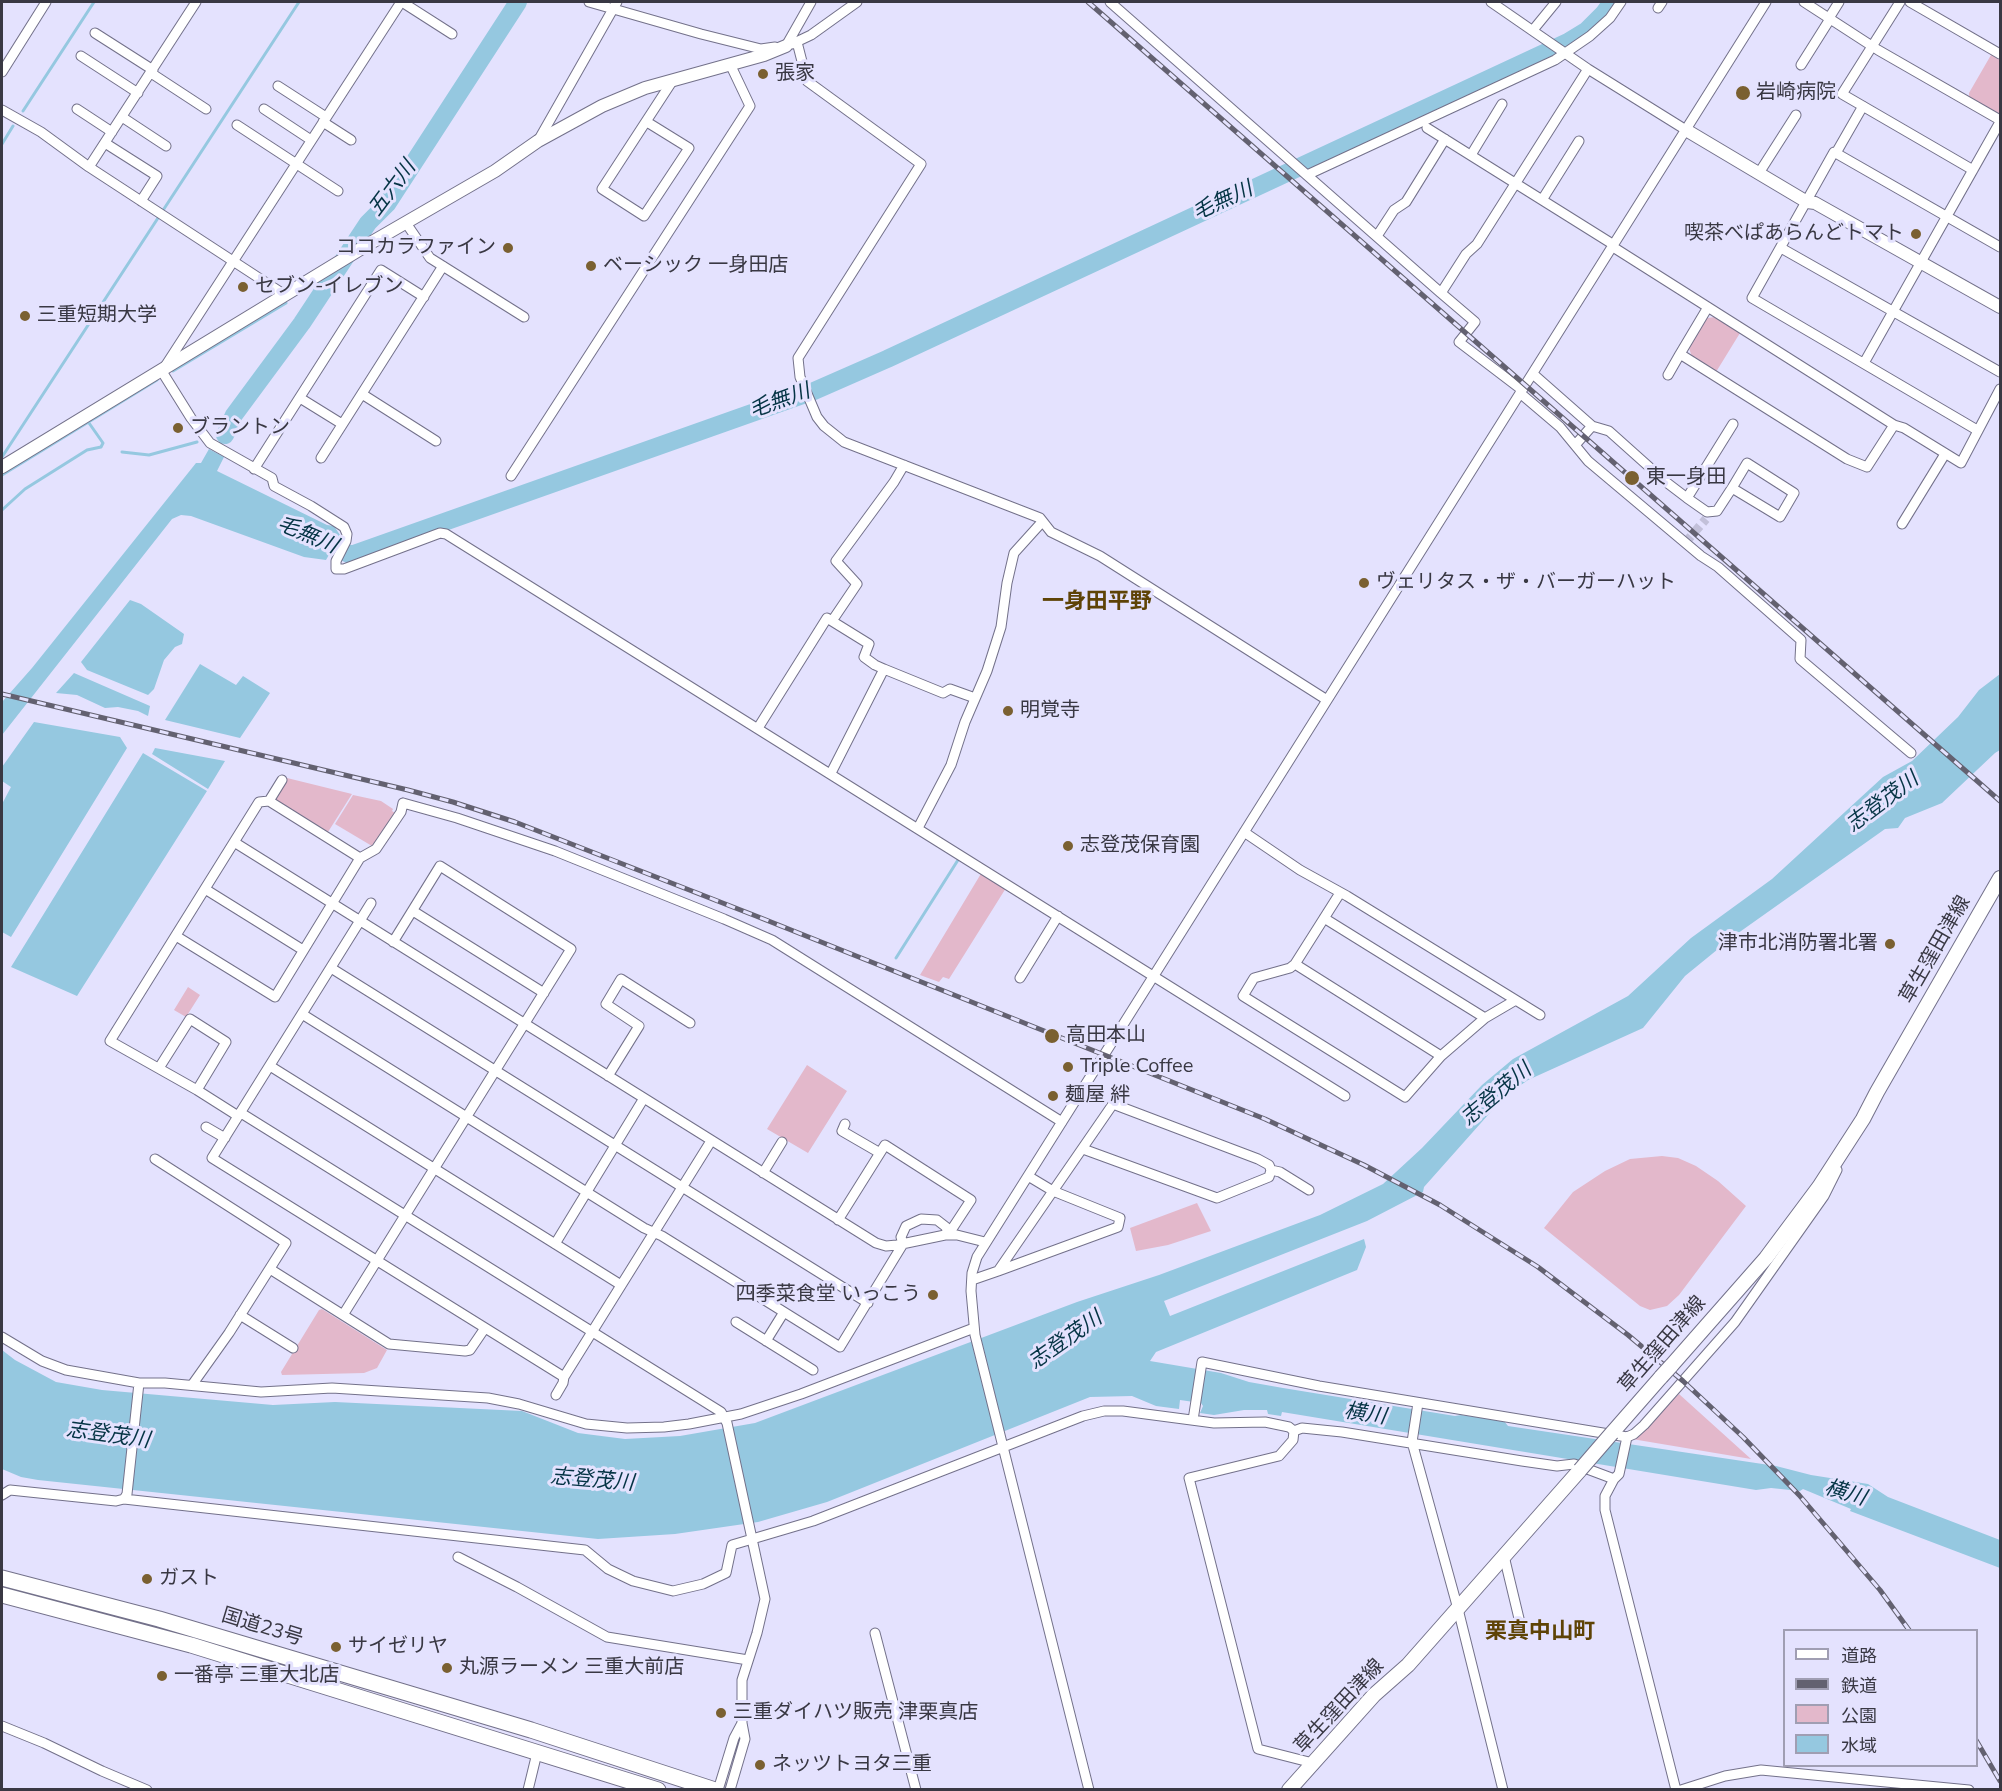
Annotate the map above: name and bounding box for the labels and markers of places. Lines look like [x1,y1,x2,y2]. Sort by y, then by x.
place label: 張家 [775,62,815,86]
marker: 張家 [756,67,770,81]
place label: 岩崎病院 [1756,81,1836,105]
marker: 岩崎病院 [1734,84,1752,102]
place label: 喫茶べぱあらんどトマト [1684,222,1904,246]
marker: 喫茶べぱあらんどトマト [1909,227,1923,241]
place label: ココカラファイン [336,236,496,260]
marker: ココカラファイン [501,241,515,255]
place label: ベーシック 一身田店 [603,254,788,278]
marker: ベーシック 一身田店 [584,259,598,273]
place label: セブン-イレブン [255,275,403,299]
marker: セブン-イレブン [236,280,250,294]
place label: 三重短期大学 [37,304,157,328]
marker: 三重短期大学 [18,309,32,323]
place label: ブラントン [190,416,290,440]
marker: ブラントン [171,421,185,435]
place label: 東一身田 [1646,466,1726,490]
marker: 東一身田 [1623,469,1641,487]
place label: ヴェリタス・ザ・バーガーハット [1376,571,1676,595]
marker: ヴェリタス・ザ・バーガーハット [1357,576,1371,590]
place label: 明覚寺 [1020,699,1080,723]
marker: 明覚寺 [1001,704,1015,718]
place label: 志登茂保育園 [1080,834,1200,858]
marker: 志登茂保育園 [1061,839,1075,853]
place label: 津市北消防署北署 [1718,932,1878,956]
marker: 津市北消防署北署 [1883,937,1897,951]
place label: 高田本山 [1066,1024,1146,1048]
marker: 高田本山 [1043,1027,1061,1045]
place label: Triple Coffee [1080,1055,1193,1079]
marker: Triple Coffee [1061,1060,1075,1074]
place label: 麺屋 絆 [1065,1084,1130,1108]
marker: 麺屋 絆 [1046,1089,1060,1103]
place label: 四季菜食堂 いっこう [736,1283,921,1307]
marker: 四季菜食堂 いっこう [926,1288,940,1302]
place label: ガスト [159,1567,219,1591]
marker: ガスト [140,1572,154,1586]
place label: サイゼリヤ [348,1635,448,1659]
marker: サイゼリヤ [329,1640,343,1654]
place label: 丸源ラーメン 三重大前店 [459,1656,684,1680]
marker: 丸源ラーメン 三重大前店 [440,1661,454,1675]
place label: 一番亭 三重大北店 [174,1664,339,1688]
marker: 一番亭 三重大北店 [155,1669,169,1683]
place label: 三重ダイハツ販売 津栗真店 [733,1701,978,1725]
marker: 三重ダイハツ販売 津栗真店 [714,1706,728,1720]
place label: ネッツトヨタ三重 [772,1753,932,1777]
marker: ネッツトヨタ三重 [753,1758,767,1772]

